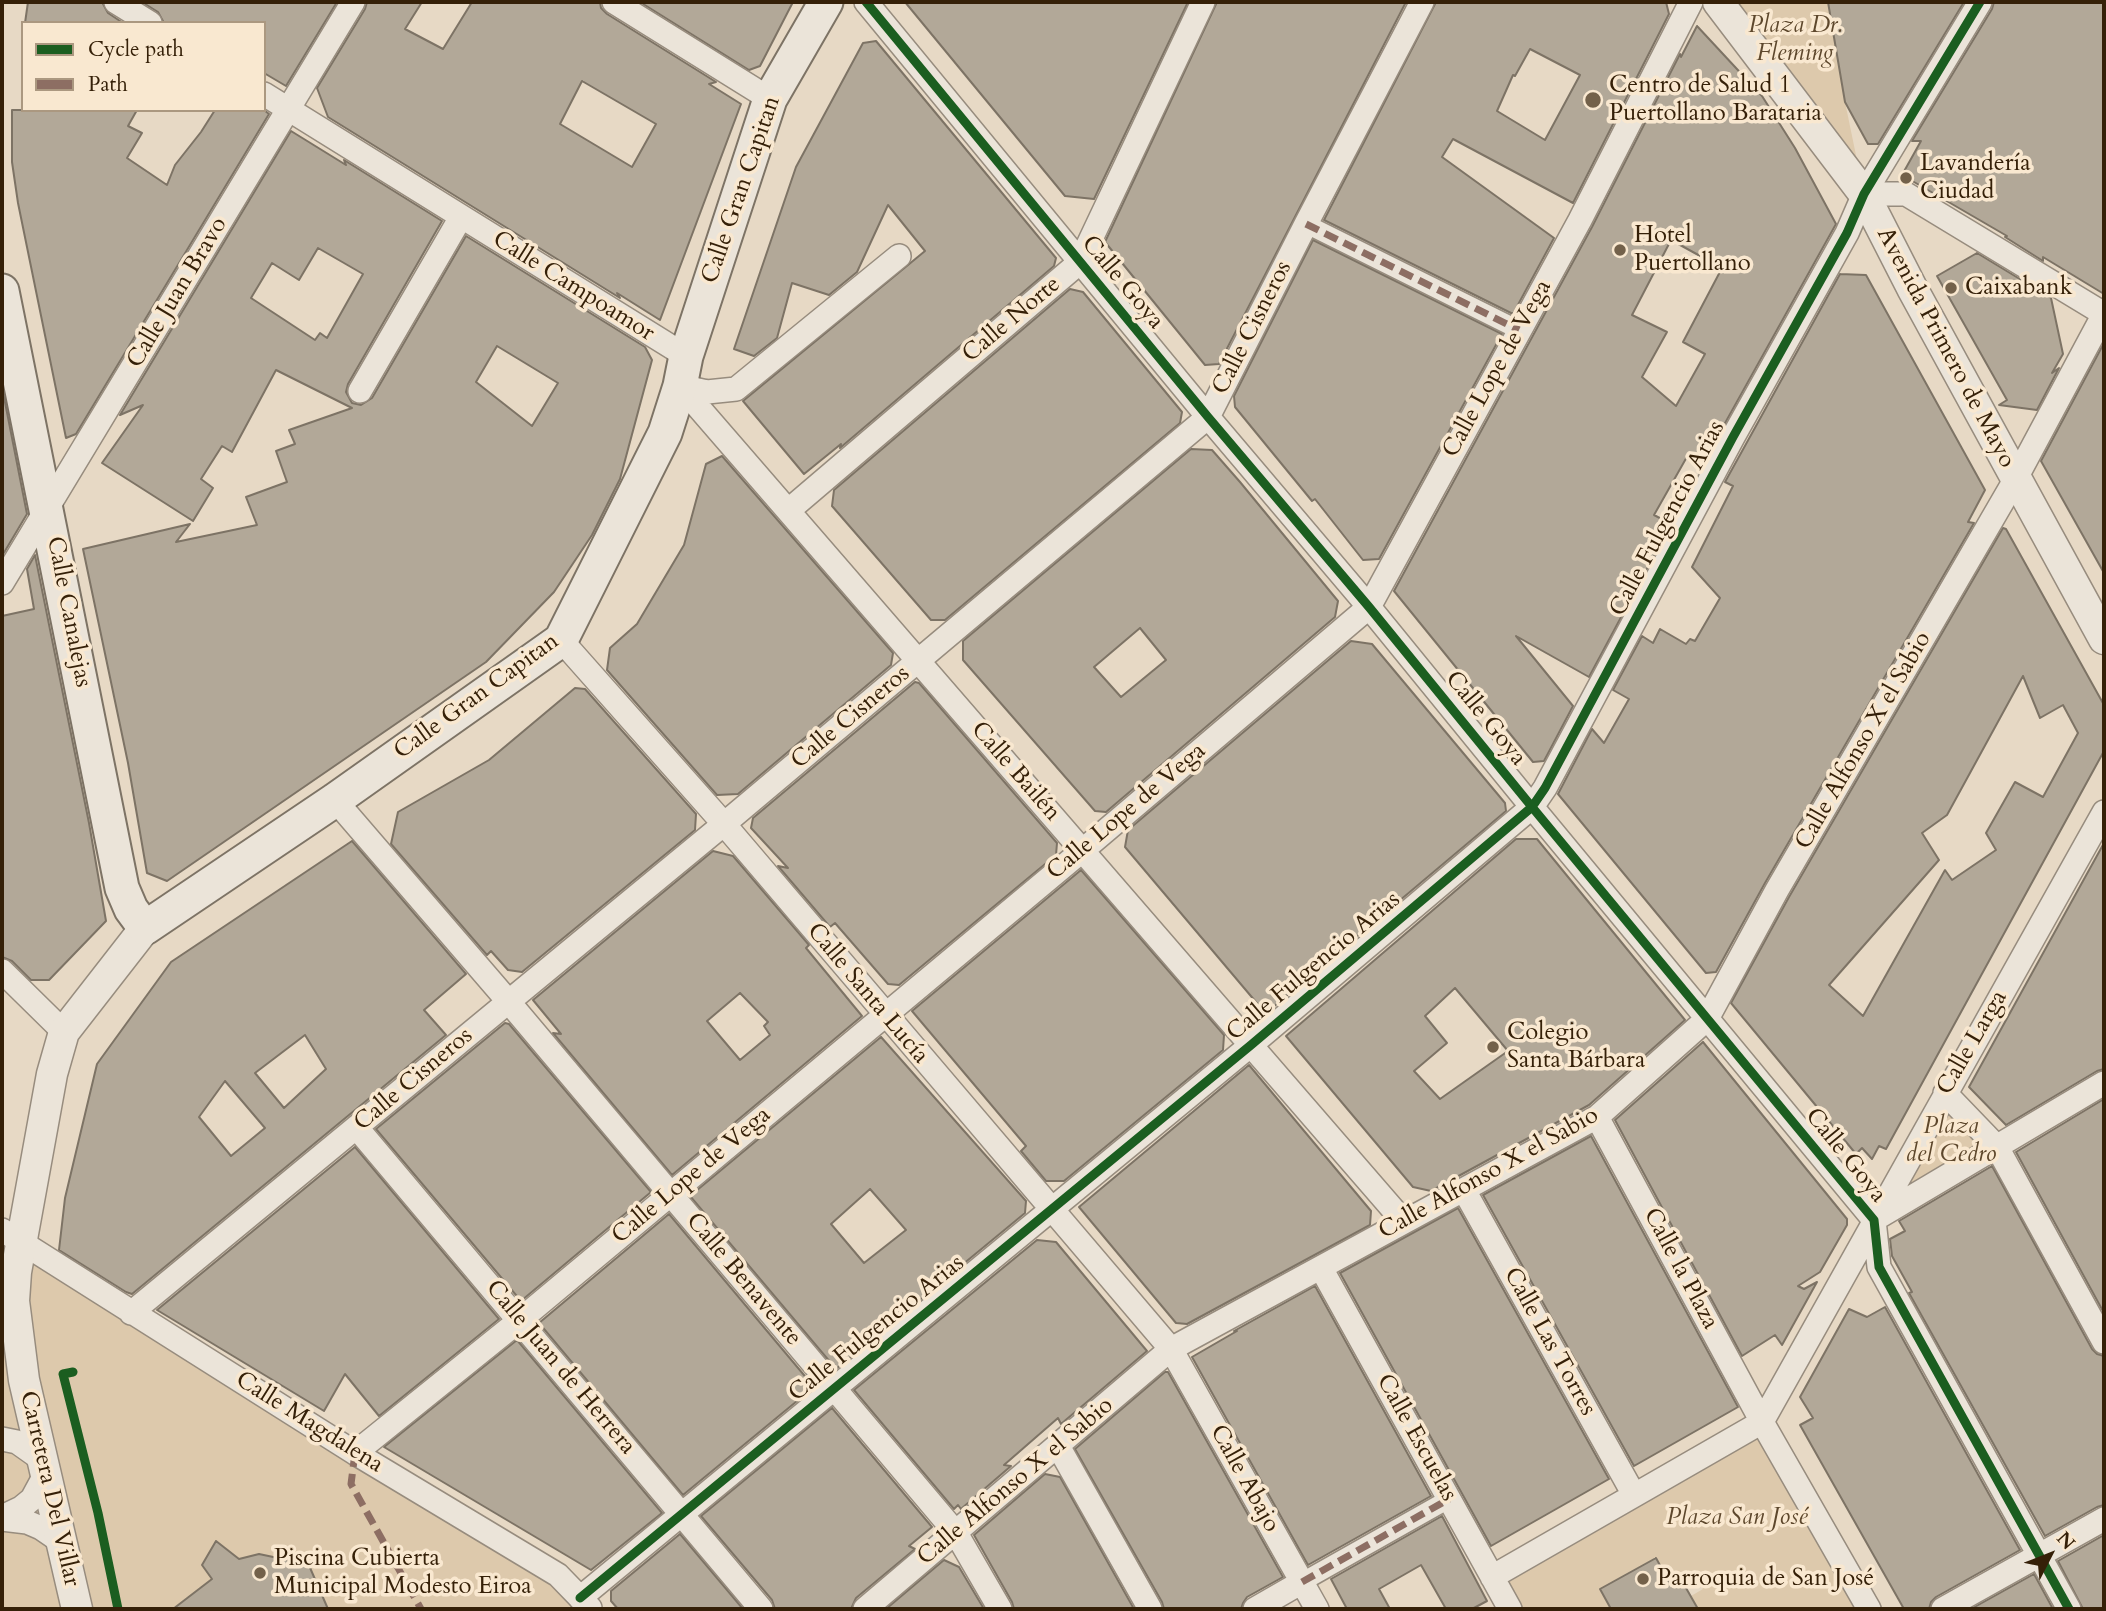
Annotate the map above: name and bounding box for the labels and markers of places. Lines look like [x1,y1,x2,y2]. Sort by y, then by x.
place label: Centro de Salud 1 Puertollano Barataria [1609,72,1822,128]
marker: Centro de Salud 1 Puertollano Barataria [1583,90,1603,110]
place label: Lavandería Ciudad [1920,150,2031,206]
marker: Lavandería Ciudad [1898,170,1914,186]
place label: Hotel Puertollano [1634,222,1751,278]
marker: Hotel Puertollano [1612,242,1628,258]
place label: Caixabank [1965,274,2072,302]
marker: Caixabank [1943,280,1959,296]
place label: Colegio Santa Bárbara [1507,1019,1645,1075]
marker: Colegio Santa Bárbara [1485,1039,1501,1055]
place label: Piscina Cubierta Municipal Modesto Eiroa [274,1545,531,1601]
marker: Piscina Cubierta Municipal Modesto Eiroa [252,1565,268,1581]
place label: Parroquia de San José [1657,1565,1874,1593]
marker: Parroquia de San José [1635,1571,1651,1587]

